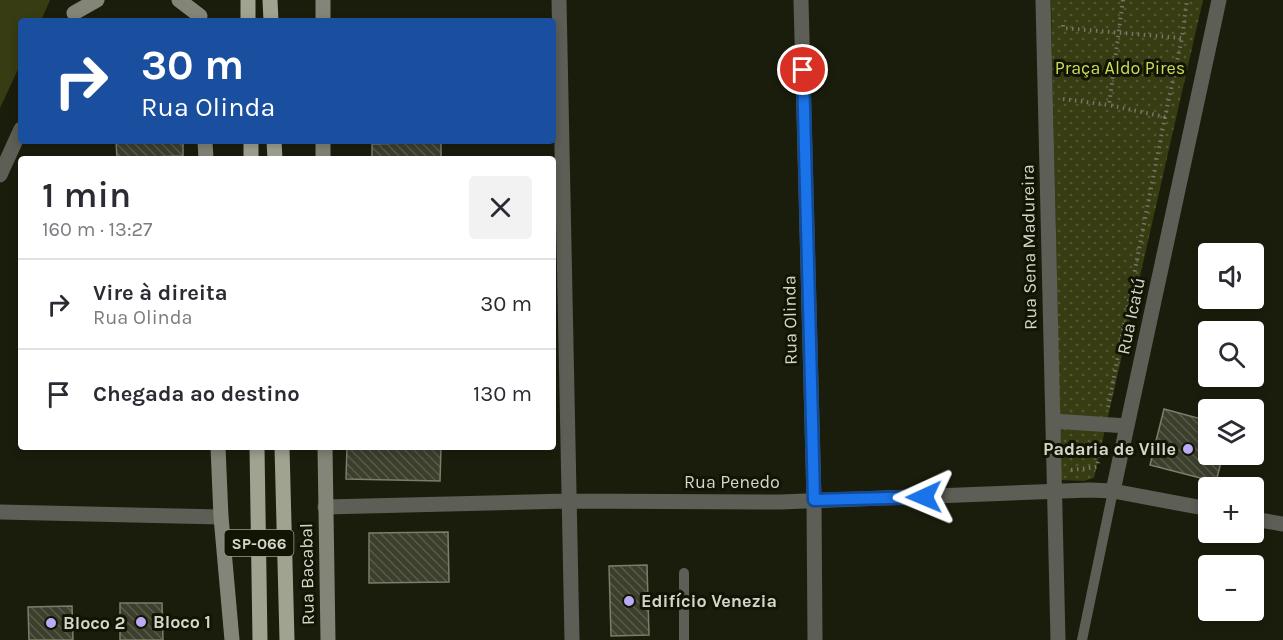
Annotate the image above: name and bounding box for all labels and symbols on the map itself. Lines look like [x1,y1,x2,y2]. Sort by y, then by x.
pin [777,44,828,95]
park label: Praça Aldo Pires [1055,57,1185,79]
street label: Rua Sena Madureira [1017,164,1041,330]
street label: Rua Olinda [778,275,802,365]
street label: Rua Icatú [1112,276,1150,356]
place label: Padaria de Ville [1043,438,1176,460]
marker: Padaria de Ville [1181,442,1195,456]
position arrow [892,465,956,529]
street label: Rua Penedo [684,471,780,493]
street label: Rua Bacabal [295,523,319,625]
road number: SP-066 [224,530,294,556]
place label: Edifício Venezia [641,590,777,612]
marker: Edifício Venezia [622,594,636,608]
place label: Bloco 1 [153,611,211,633]
place label: Bloco 2 [63,612,126,634]
marker: Bloco 1 [134,615,148,629]
marker: Bloco 2 [44,616,58,630]

